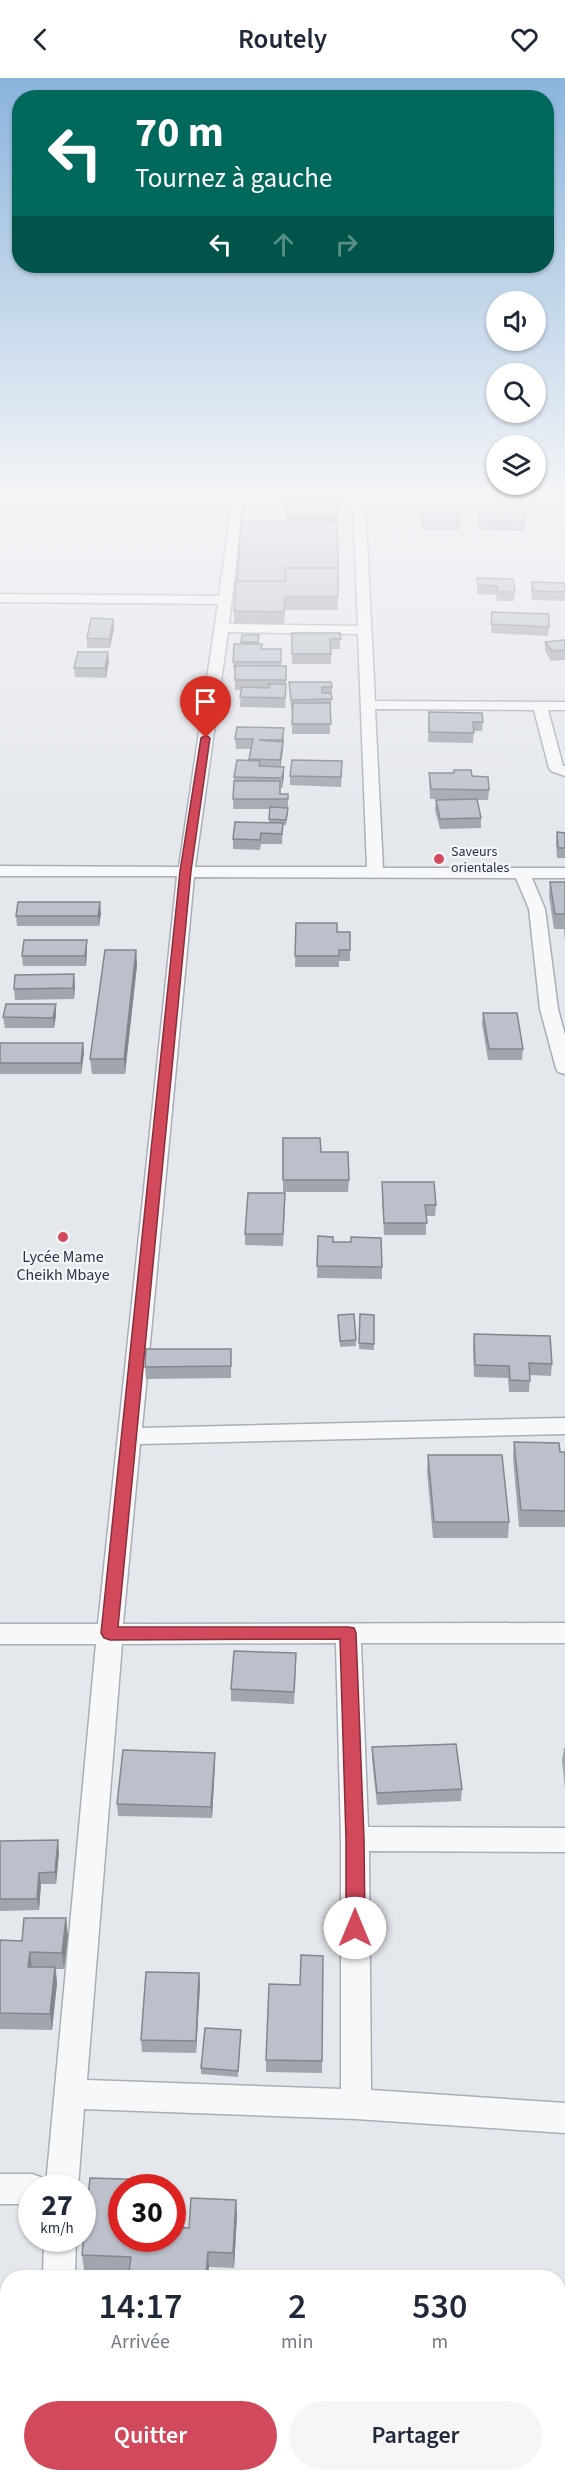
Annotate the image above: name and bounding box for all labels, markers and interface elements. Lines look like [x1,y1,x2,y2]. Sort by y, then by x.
text: Routely [238,20,327,59]
icon: back [24,23,57,56]
icon: heart [508,23,541,56]
text: 70 m [135,103,224,163]
icon: left [36,114,114,192]
text: Tournez à gauche [135,159,332,198]
icon: left [204,228,237,261]
icon: ahead [267,228,300,261]
icon: right [330,228,363,261]
map controls [486,291,546,495]
button: sound [486,291,546,351]
button: search [486,363,546,423]
button: layers [486,435,546,495]
pin [180,676,231,738]
icon: arrive [189,685,222,718]
place label: Saveurs orientales [451,842,509,878]
marker: Saveurs orientales [432,852,446,866]
marker: Lycée Mame Cheikh Mbaye [56,1230,70,1244]
place label: Lycée Mame Cheikh Mbaye [16,1246,110,1286]
position arrow [323,1896,387,1960]
speed limit sign: 30 [108,2174,186,2252]
text: 27 [41,2184,73,2227]
text: km/h [40,2218,74,2239]
text: 14:17 [99,2281,182,2332]
text: 2 [288,2281,306,2332]
text: 530 [412,2281,467,2332]
text: Arrivée [111,2328,170,2356]
text: min [281,2328,313,2356]
text: m [431,2328,448,2356]
button: Quitter [24,2401,277,2470]
button: Partager [289,2401,542,2470]

